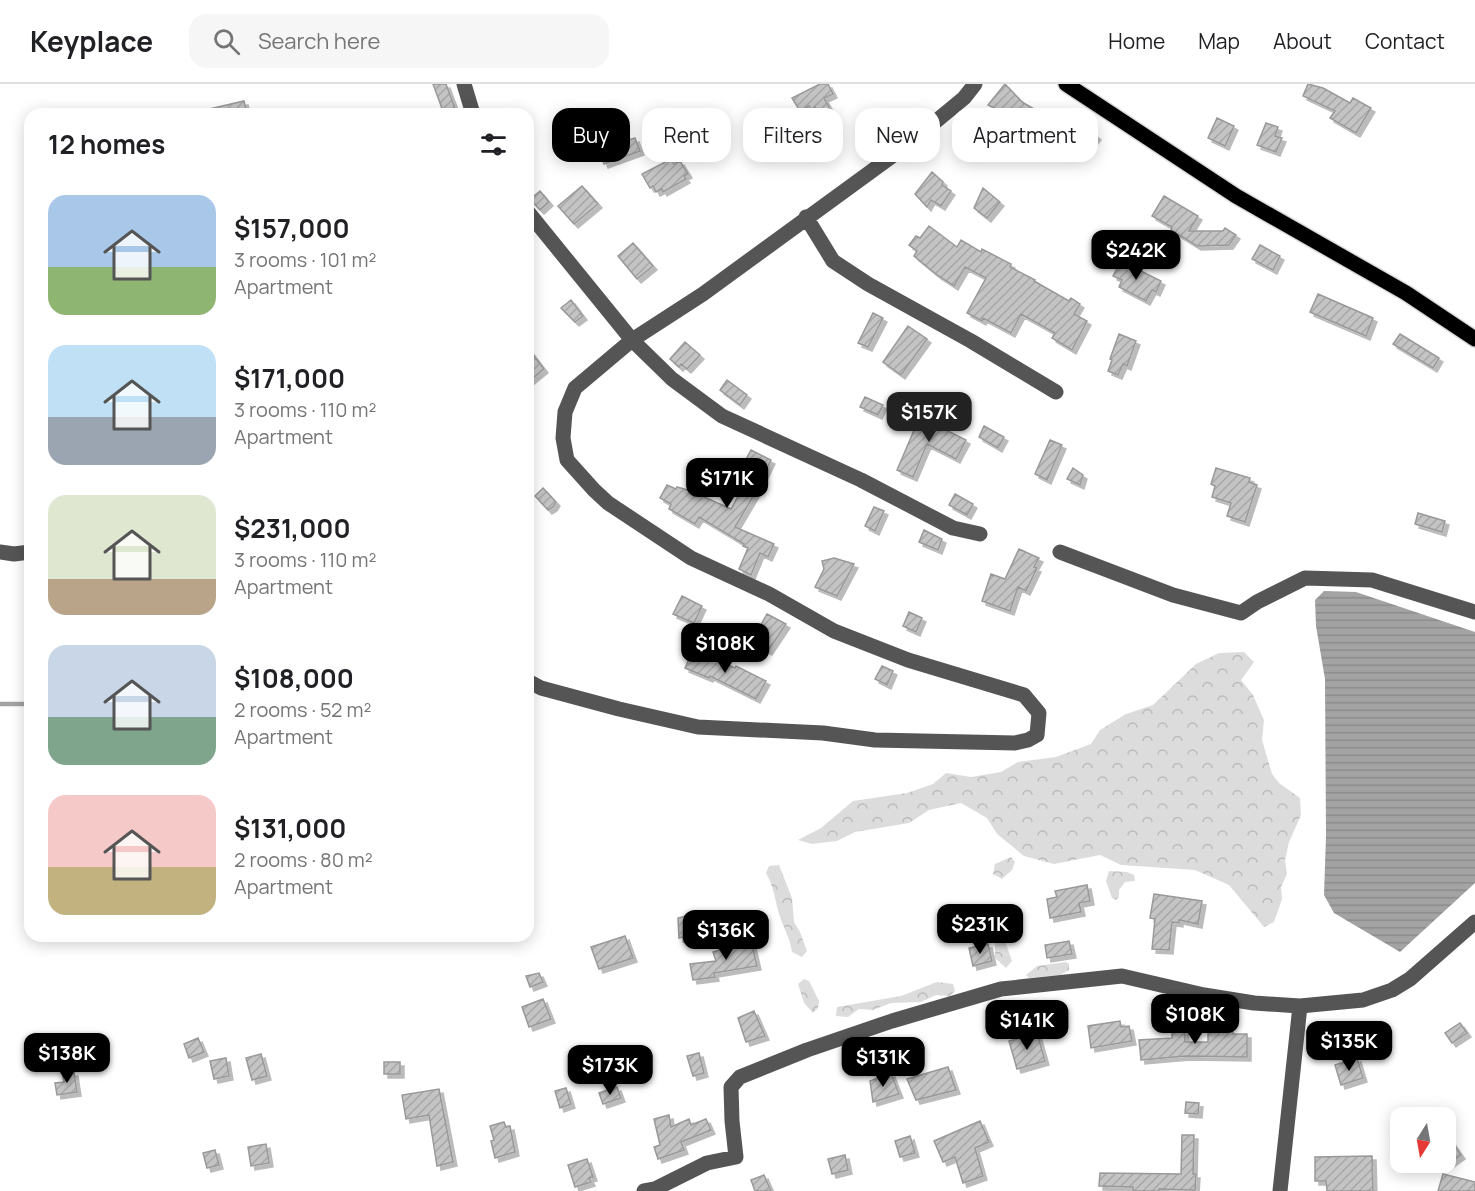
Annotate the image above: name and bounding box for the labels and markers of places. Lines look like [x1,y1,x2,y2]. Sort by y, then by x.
pin: $242K [1094,230,1178,281]
pin: $157K [887,392,971,443]
pin: $171K [685,458,769,509]
pin: $108K [683,623,767,674]
pin: $231K [938,904,1022,955]
pin: $136K [684,910,768,961]
pin: $108K [1153,994,1237,1045]
pin: $141K [985,1000,1069,1051]
pin: $135K [1307,1021,1391,1072]
pin: $138K [25,1033,109,1084]
pin: $131K [841,1037,925,1088]
pin: $173K [568,1045,652,1096]

